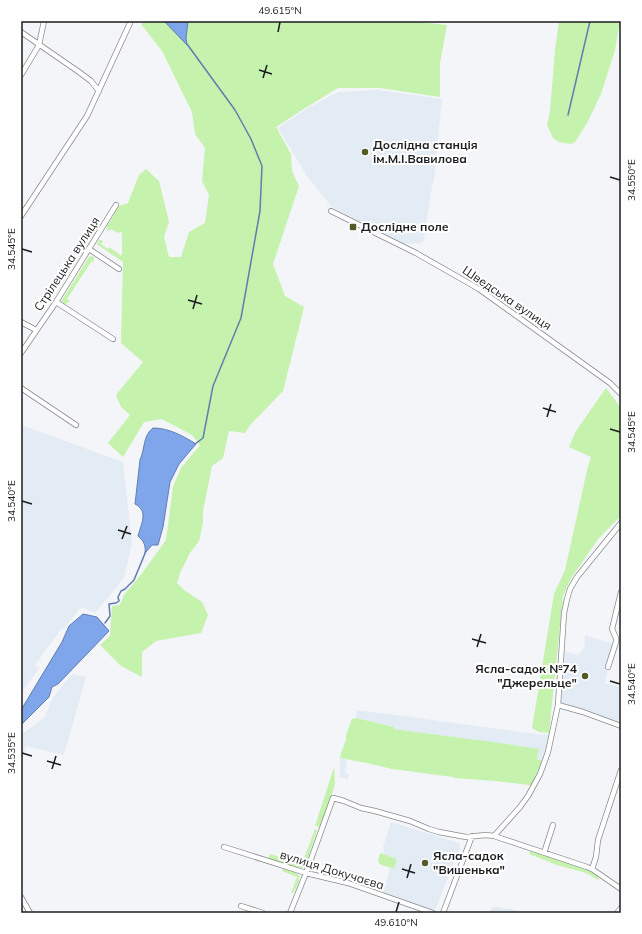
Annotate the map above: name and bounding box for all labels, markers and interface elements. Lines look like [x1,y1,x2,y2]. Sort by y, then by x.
text: 49.615°N [258,4,302,17]
place label: Дослідна станція ім.М.І.Вавилова [373,137,478,166]
marker: Дослідна станція ім.М.І.Вавилова [360,147,370,157]
text: 34.550°E [625,159,638,201]
street label: Стрілецька вулиця [30,214,103,314]
place label: Дослідне поле [361,219,449,234]
marker: Дослідне поле [348,222,358,232]
text: 34.545°E [5,228,18,270]
street label: Шведська вулиця [460,262,555,333]
text: 34.545°E [625,411,638,453]
text: 34.540°E [5,480,18,522]
place label: Ясла-садок №74 "Джерельце" [475,661,577,690]
text: 34.540°E [625,663,638,705]
marker: Ясла-садок №74 "Джерельце" [580,671,590,681]
text: 34.535°E [5,732,18,774]
street label: вулиця Докучаєва [278,847,386,892]
place label: Ясла-садок "Вишенька" [433,848,505,877]
marker: Ясла-садок "Вишенька" [420,858,430,868]
text: 49.610°N [374,916,418,929]

